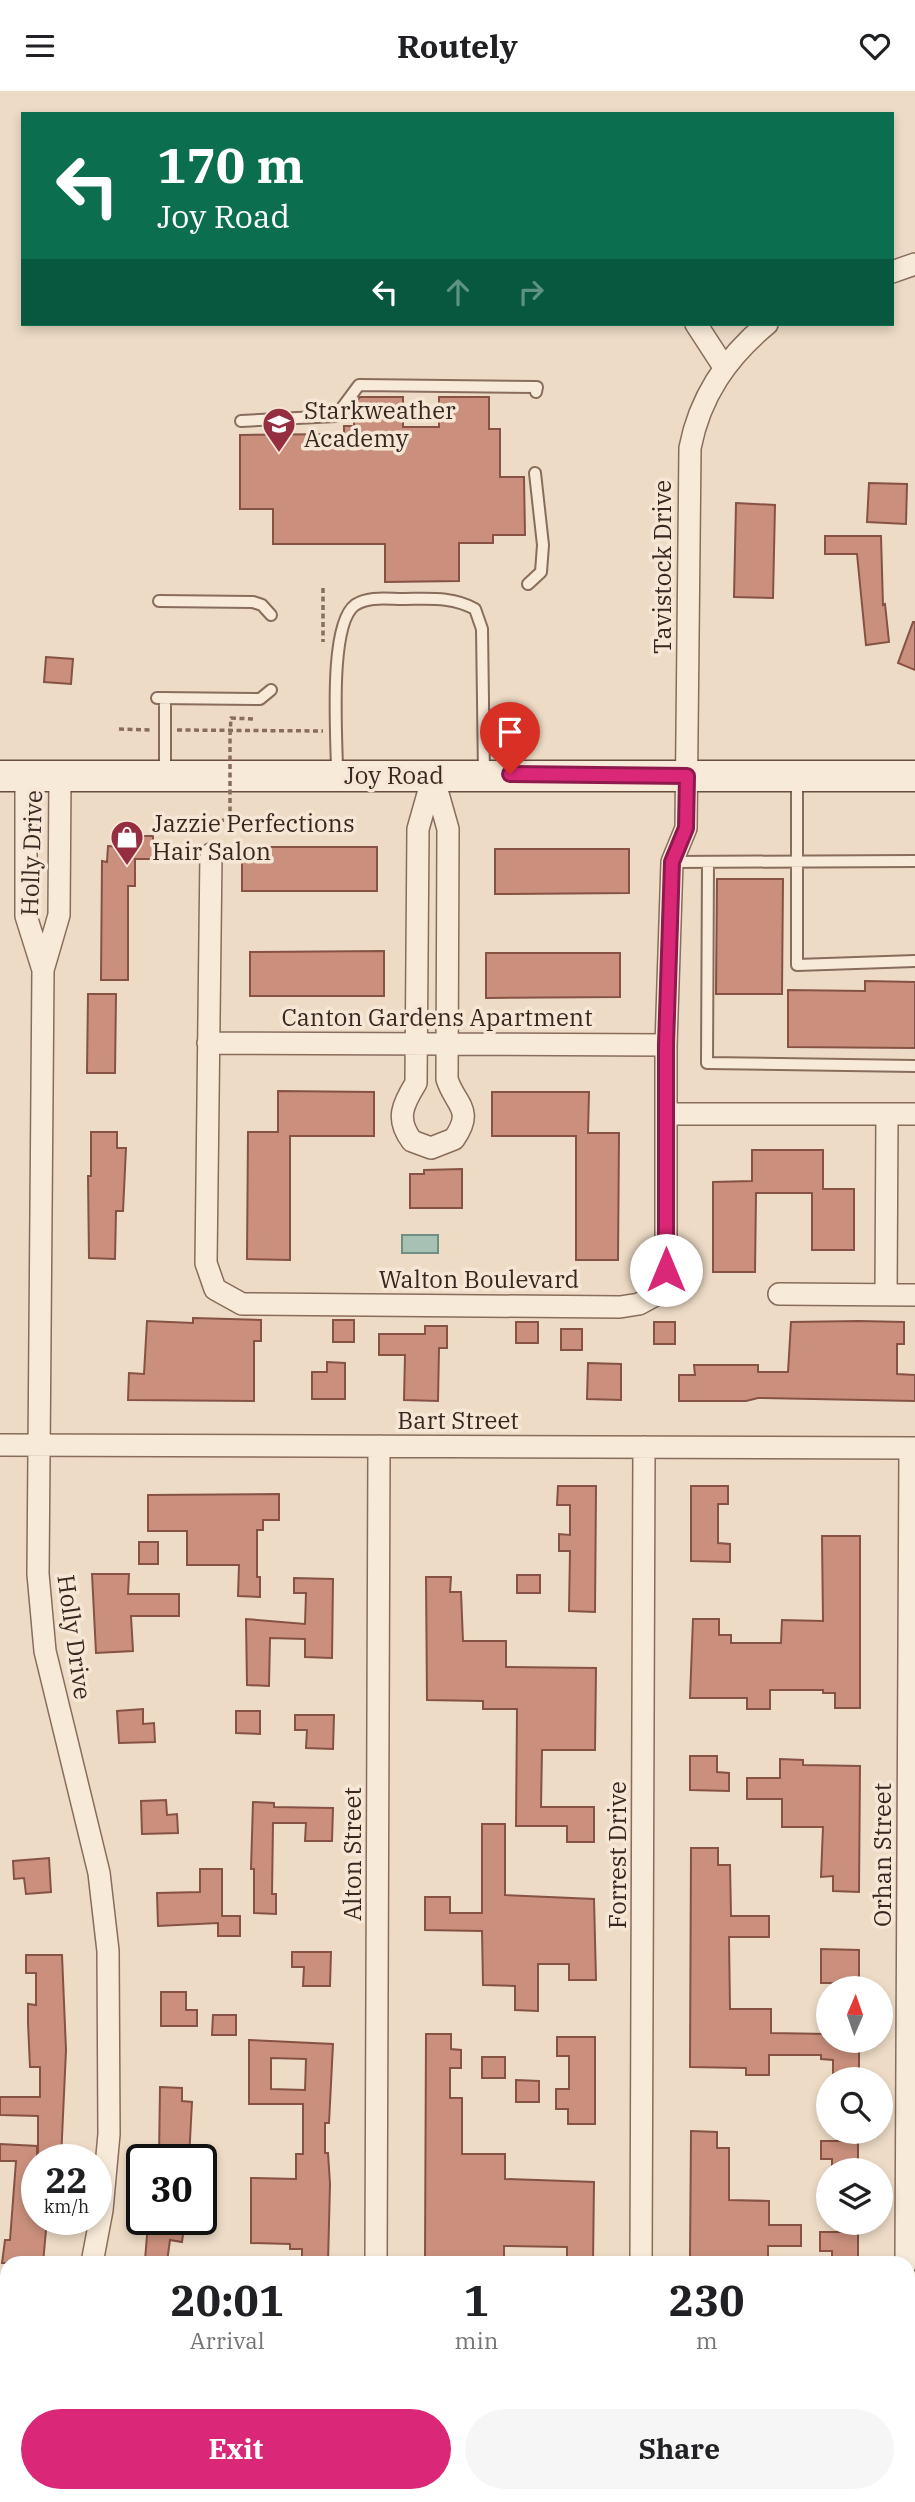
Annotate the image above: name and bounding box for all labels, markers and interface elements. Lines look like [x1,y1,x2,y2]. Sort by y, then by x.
text: Routely [397,25,518,67]
icon: menu [21,27,59,65]
icon: heart [856,27,894,65]
text: 170 m [157,133,304,196]
icon: left [42,140,133,231]
text: Joy Road [157,195,290,237]
icon: left [366,273,404,311]
icon: ahead [439,273,477,311]
icon: right [512,273,550,311]
place label: Starkweather Academy [304,394,456,454]
school or university icon: Starkweather Academy [260,405,298,454]
street label: Tavistock Drive [646,480,678,654]
pin [480,702,540,774]
icon: arrive [491,713,529,751]
street label: Joy Road [344,759,444,791]
street label: Holly Drive [13,790,49,916]
place label: Jazzie Perfections Hair Salon [152,807,355,867]
shop icon: Jazzie Perfections Hair Salon [108,818,146,867]
street label: Canton Gardens Apartment [281,1001,593,1033]
position arrow [629,1233,703,1307]
street label: Walton Boulevard [379,1263,579,1295]
street label: Bart Street [397,1404,519,1436]
street label: Holly Drive [50,1572,100,1702]
street label: Forrest Drive [601,1781,633,1929]
street label: Orhan Street [866,1783,898,1927]
street label: Alton Street [336,1787,368,1921]
north arrow [816,1976,892,2053]
map controls [816,1976,893,2235]
button: search [816,2067,893,2144]
speed limit sign: 30 [126,2144,217,2235]
text: 22 [45,2157,88,2203]
button: layers [816,2158,893,2235]
text: km/h [44,2195,89,2218]
text: 20:01 [170,2273,284,2328]
text: 1 [464,2273,489,2328]
text: 230 [669,2273,744,2328]
text: Arrival [190,2325,265,2355]
text: min [455,2325,498,2355]
text: m [696,2325,718,2355]
button: Exit [21,2409,451,2489]
button: Share [465,2409,894,2489]

